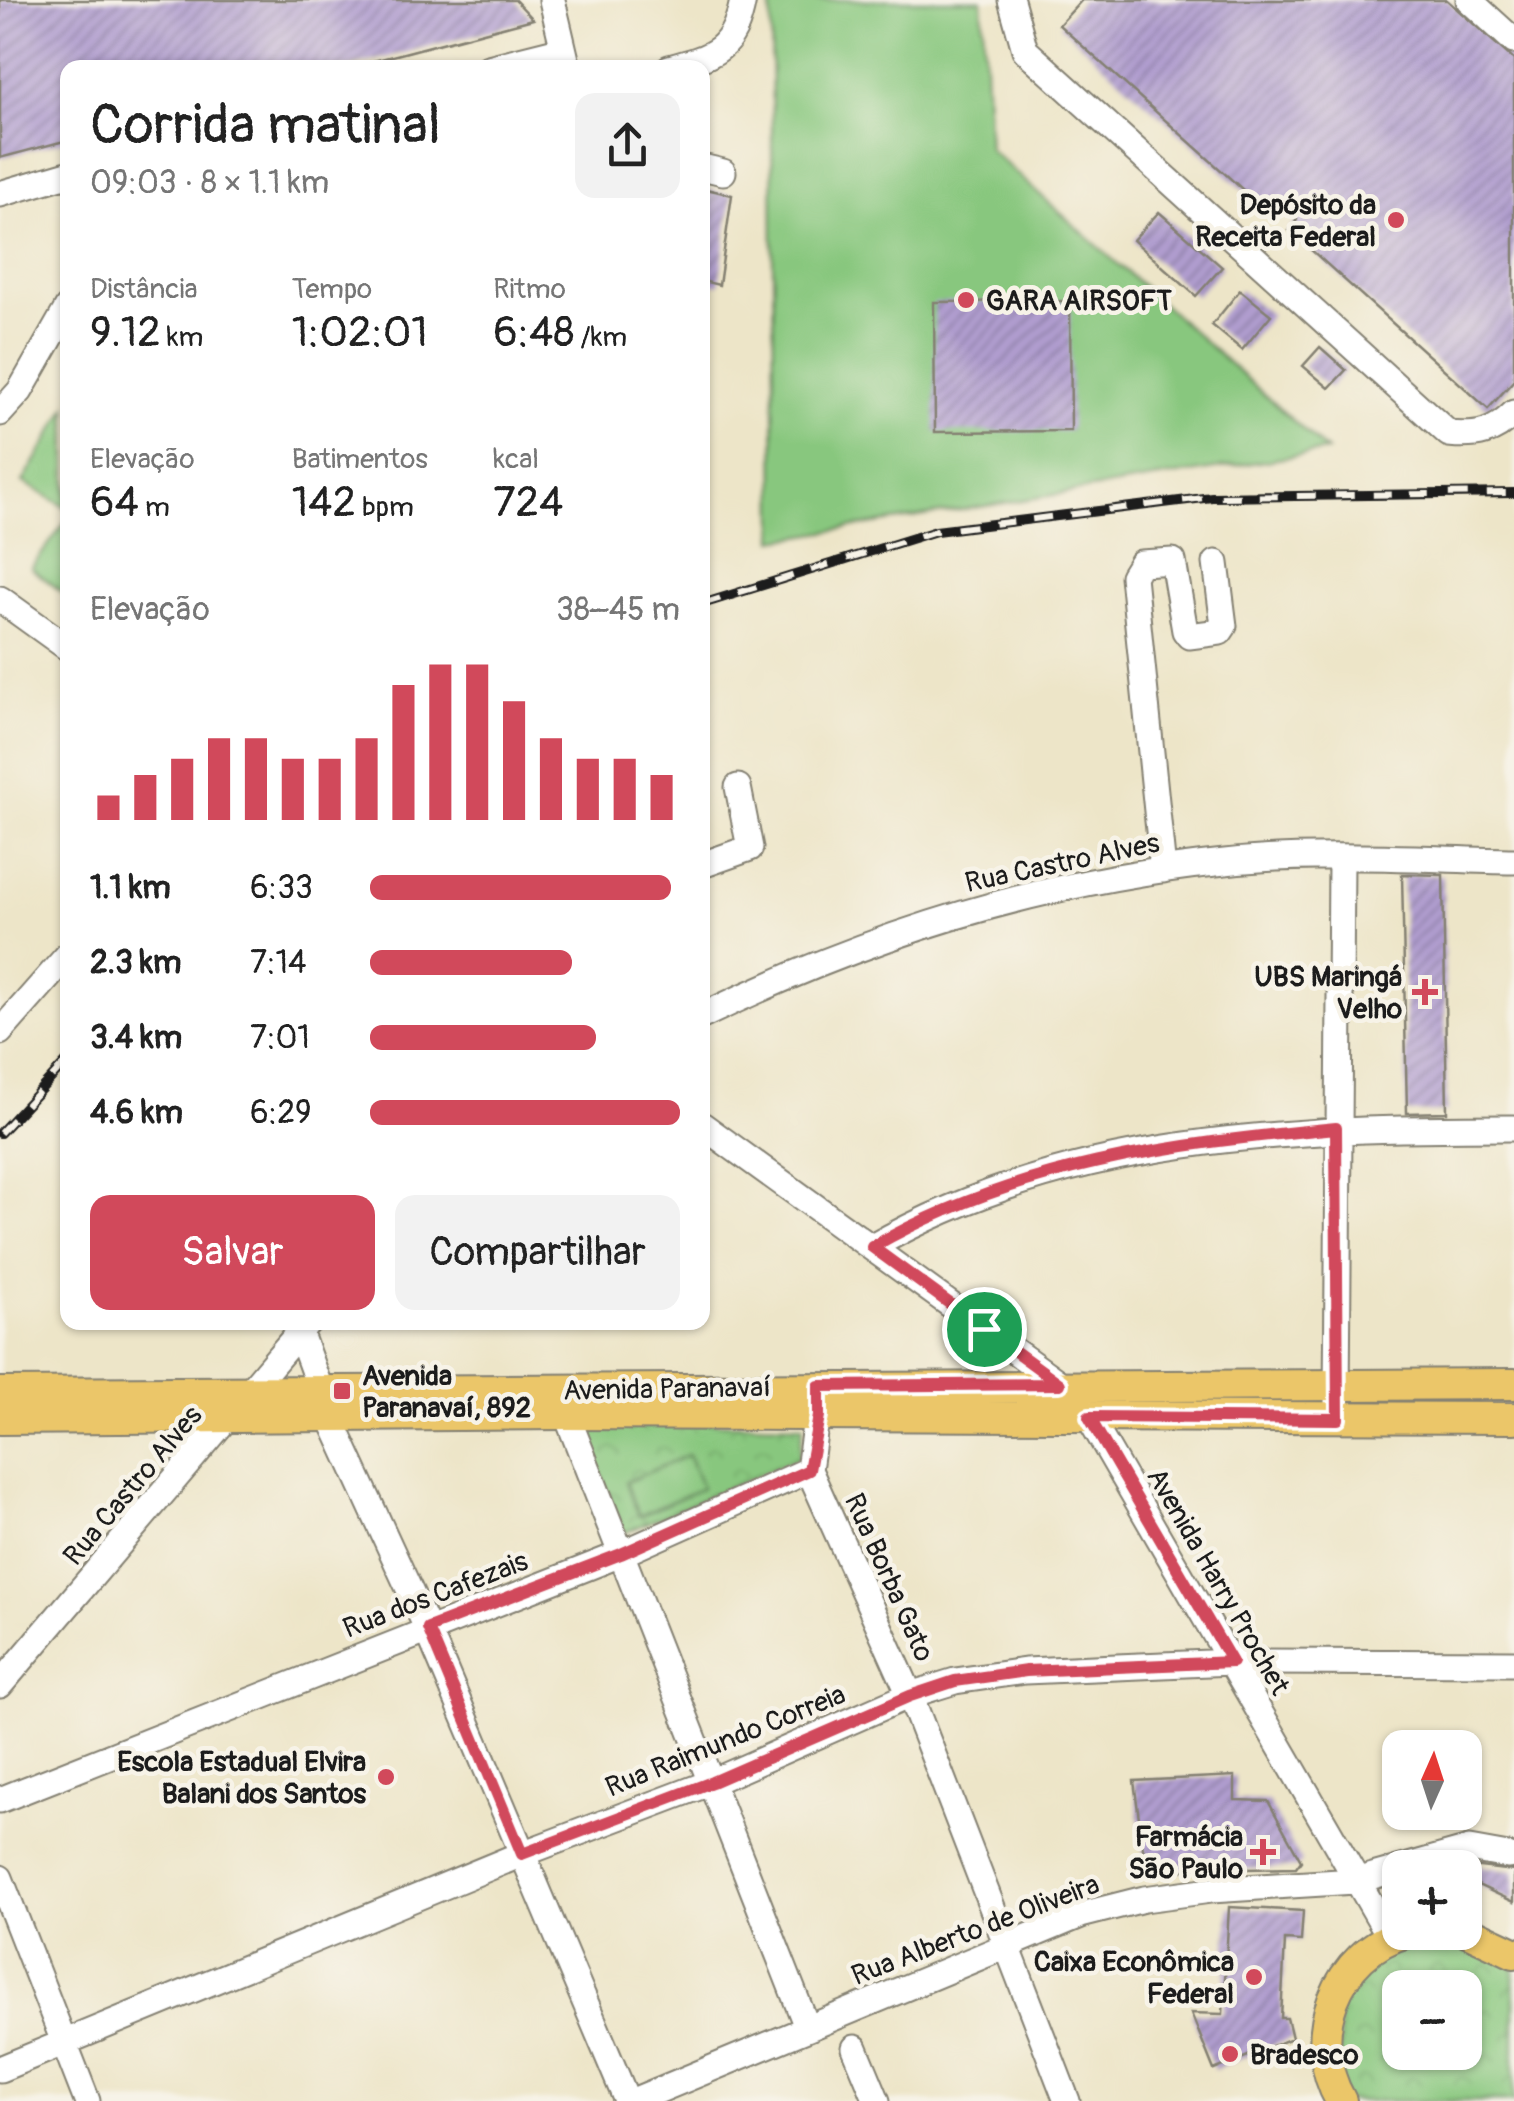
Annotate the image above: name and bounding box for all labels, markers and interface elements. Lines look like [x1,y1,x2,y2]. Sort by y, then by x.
text: Corrida matinal [90,91,441,160]
button: share [575,93,680,198]
text: 09:03 · 8 × 1.1 km [90,163,329,203]
place label: Depósito da Receita Federal [1195,188,1376,255]
marker: Depósito da Receita Federal [1385,209,1407,231]
text: Distância [90,272,197,307]
text: Tempo [292,272,372,307]
text: Ritmo [493,272,566,307]
place label: GARA AIRSOFT [986,284,1172,319]
marker: GARA AIRSOFT [955,289,977,311]
text: 9.12 [90,307,161,359]
text: 1:02:01 [292,307,428,359]
text: 6:48 [493,307,575,359]
text: km [161,320,203,355]
text: /km [575,320,627,355]
text: Elevação [90,442,195,477]
text: Batimentos [292,442,428,477]
text: kcal [493,442,539,477]
text: 64 [90,477,139,529]
text: 142 [292,477,356,529]
text: 724 [493,477,563,529]
text: m [139,490,170,525]
text: bpm [356,490,414,525]
text: Elevação [90,590,210,630]
text: 38–45 m [556,590,680,630]
street label: Rua Castro Alves [962,826,1163,901]
text: 1.1 km [90,868,171,908]
text: 6:33 [250,868,313,908]
text: 2.3 km [90,943,181,983]
text: 7:14 [250,943,307,983]
place label: UBS Maringá Velho [1254,960,1402,1027]
marker: UBS Maringá Velho [1412,979,1438,1005]
text: 3.4 km [90,1018,182,1058]
text: 7:01 [250,1018,310,1058]
text: 4.6 km [90,1093,183,1133]
text: 6:29 [250,1093,312,1133]
button: Salvar [90,1195,375,1310]
button: Compartilhar [395,1195,680,1310]
pin [942,1287,1027,1372]
icon: arrive [957,1302,1012,1357]
place label: Avenida Paranavaí, 892 [362,1359,531,1426]
street label: Avenida Paranavaí [563,1370,771,1409]
marker: Avenida Paranavaí, 892 [331,1380,353,1402]
street label: Rua Castro Alves [56,1399,210,1573]
street label: Avenida Harry Prochet [1138,1462,1297,1702]
street label: Rua Borba Gato [836,1488,941,1667]
street label: Rua dos Cafezais [338,1544,533,1647]
street label: Rua Raimundo Correia [601,1677,851,1805]
north arrow [1382,1730,1482,1830]
map controls [1382,1730,1482,2070]
place label: Escola Estadual Elvira Balani dos Santos [117,1745,366,1812]
marker: Escola Estadual Elvira Balani dos Santos [375,1766,397,1788]
place label: Farmácia São Paulo [1129,1820,1243,1887]
marker: Farmácia São Paulo [1252,1841,1274,1863]
button: + [1382,1850,1482,1950]
street label: Rua Alberto de Oliveira [847,1867,1104,1994]
place label: Caixa Econômica Federal [1034,1945,1234,2012]
marker: Caixa Econômica Federal [1243,1966,1265,1988]
button: − [1382,1970,1482,2070]
place label: Bradesco [1250,2038,1358,2073]
marker: Bradesco [1219,2043,1241,2065]

